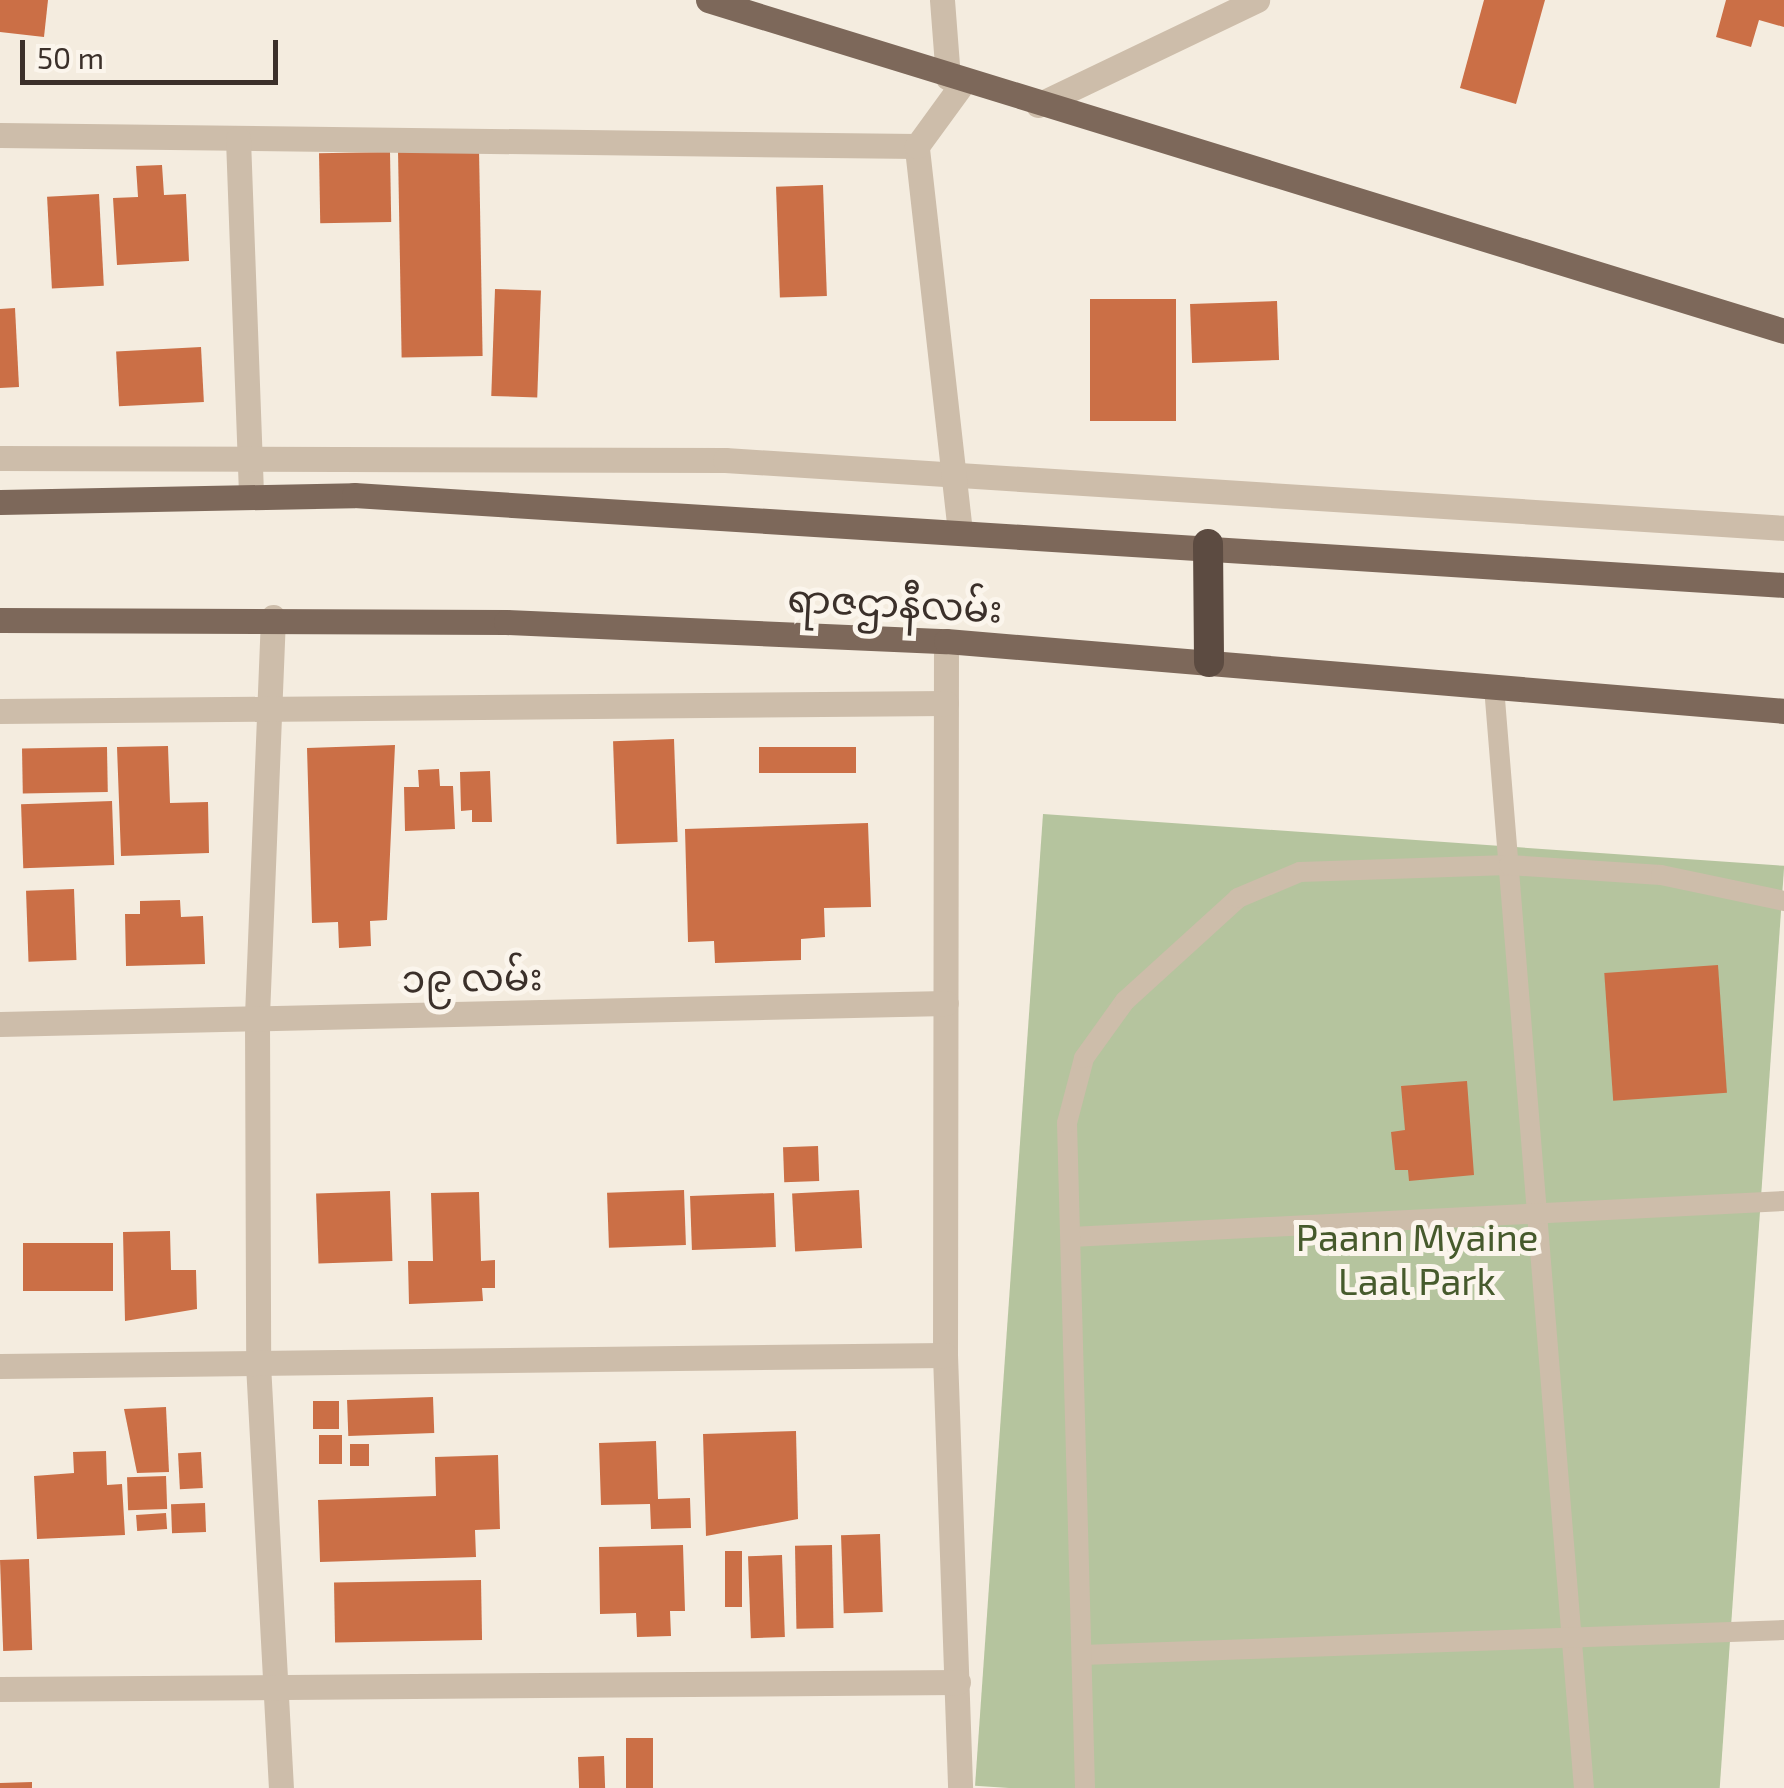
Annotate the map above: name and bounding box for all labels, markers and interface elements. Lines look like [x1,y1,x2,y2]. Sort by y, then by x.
scale bar [25,20,282,82]
text: 50 m [37,39,104,75]
street label: ရာဇဌာနီလမ်း [786,575,1004,631]
street label: ၁၉ လမ်း [401,953,543,1001]
park label: Paann Myaine Laal Park [1296,1214,1538,1304]

